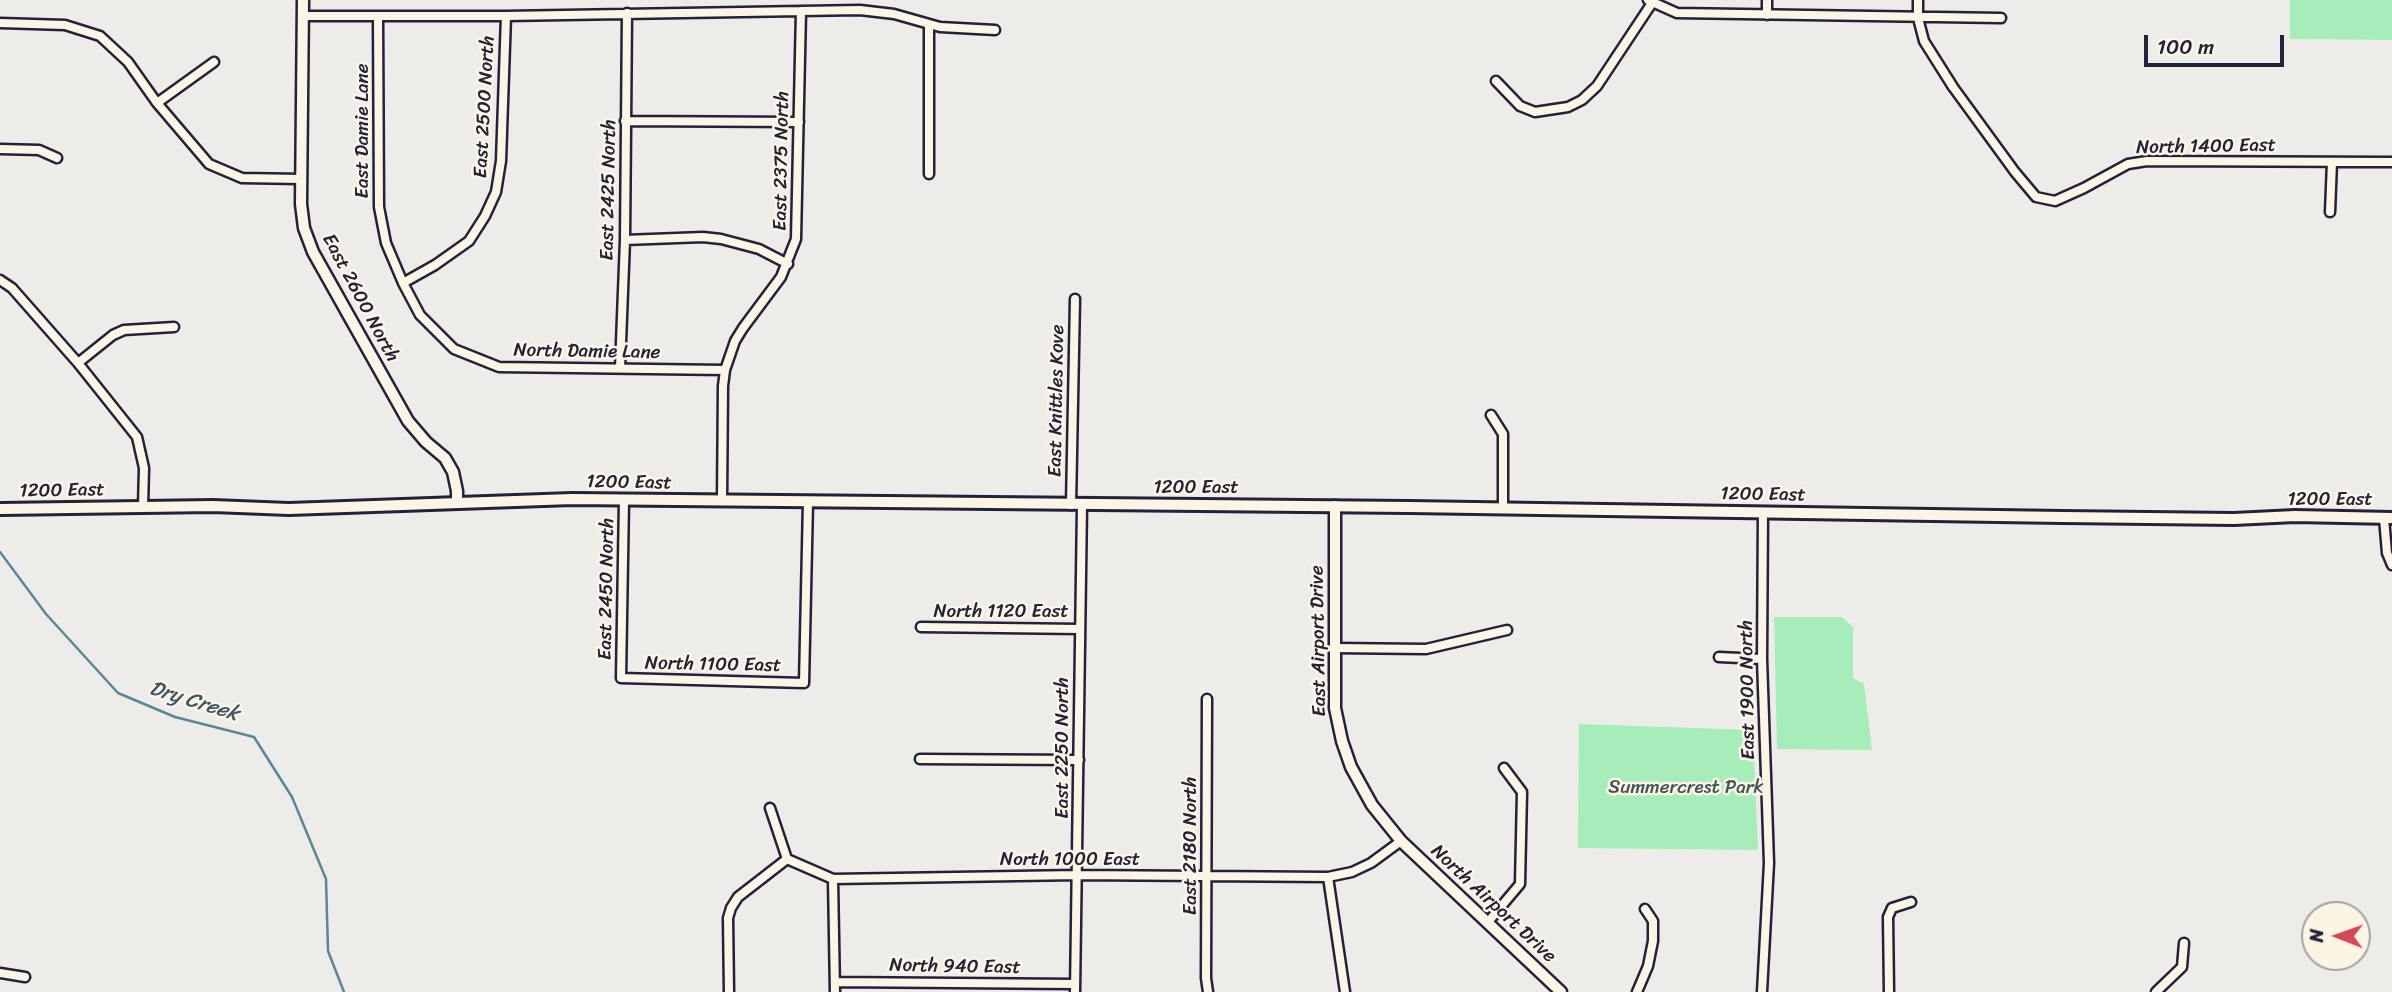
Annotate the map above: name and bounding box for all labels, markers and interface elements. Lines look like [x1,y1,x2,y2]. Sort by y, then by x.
scale bar [2147,21,2287,65]
text: 100 m [2157,28,2214,66]
street label: East 2500 North [470,35,500,179]
street label: East Damie Lane [352,63,374,199]
street label: East 2375 North [769,91,795,231]
street label: East 2425 North [596,119,622,261]
street label: North 1400 East [2136,134,2276,160]
street label: East 2600 North [317,230,403,366]
street label: East Knittles Kove [1044,325,1070,477]
street label: North Damie Lane [513,339,661,365]
street label: 1200 East [586,471,672,495]
street label: 1200 East [1153,477,1239,499]
street label: 1200 East [19,479,105,503]
street label: 1200 East [1720,483,1806,507]
street label: 1200 East [2287,489,2373,511]
street label: East 2450 North [594,518,620,660]
street label: East Airport Drive [1306,565,1332,717]
street label: North 1120 East [933,601,1069,623]
street label: East 1900 North [1735,620,1761,760]
street label: North 1100 East [645,652,781,678]
water label: Dry Creek [146,677,242,727]
street label: East 2250 North [1052,677,1074,819]
street label: East 2180 North [1180,777,1202,915]
park label: Summercrest Park [1608,777,1764,799]
street label: North Airport Drive [1426,840,1560,968]
street label: North 1000 East [1000,849,1140,871]
north arrow [2301,901,2371,971]
text: N [2300,929,2333,943]
street label: North 940 East [889,954,1021,980]

